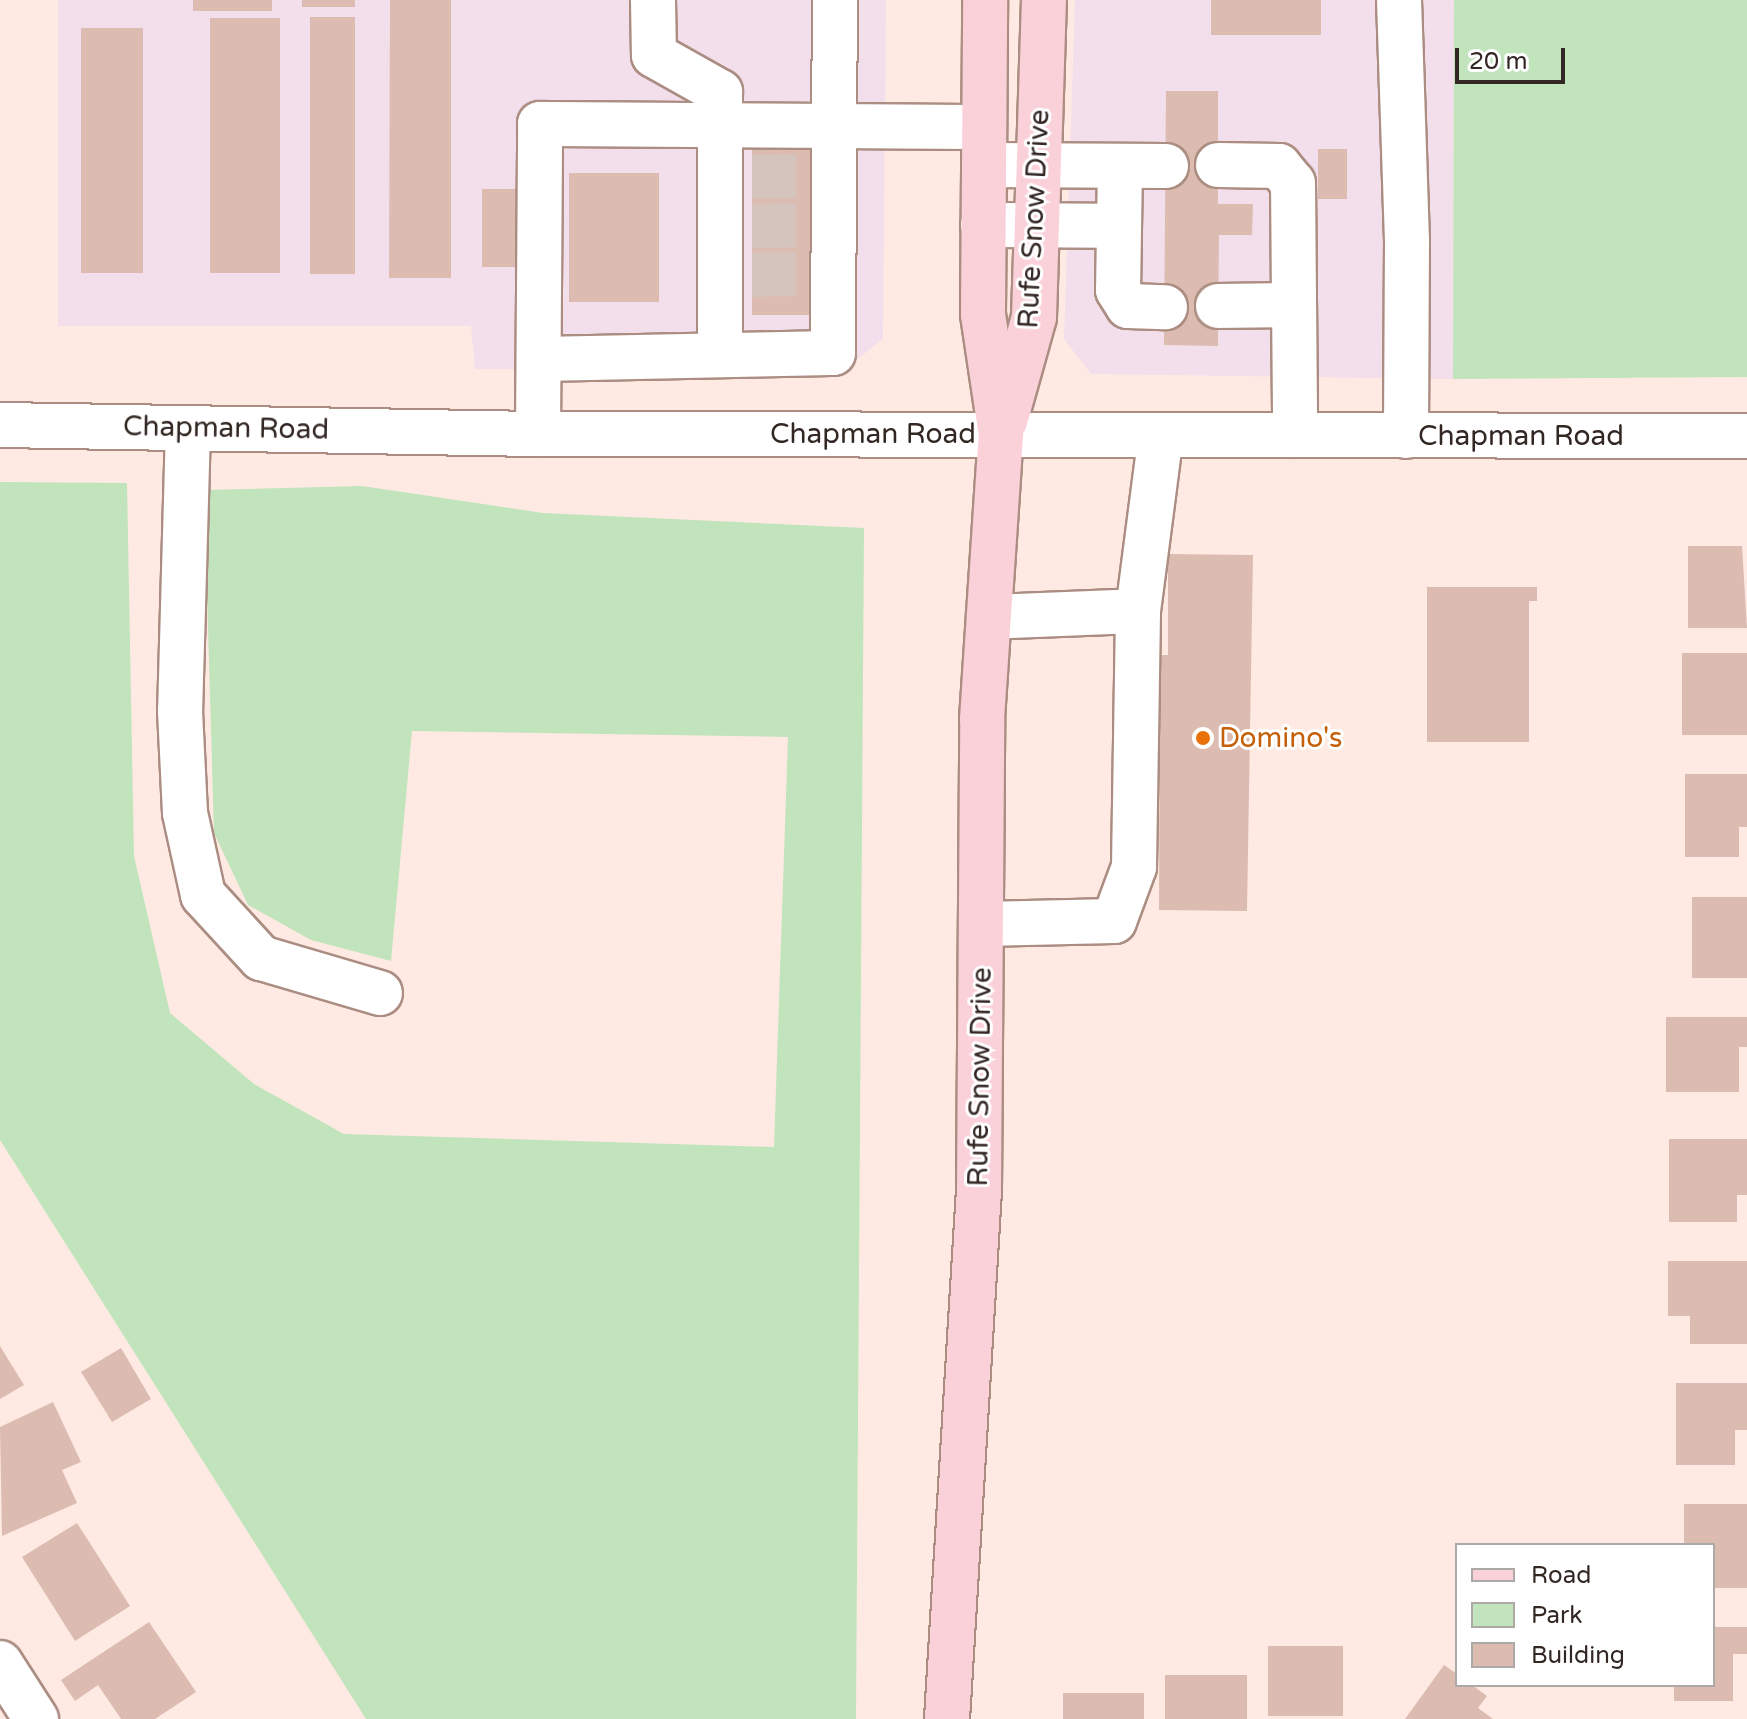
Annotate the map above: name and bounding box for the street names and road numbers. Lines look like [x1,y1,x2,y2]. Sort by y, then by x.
street label: Rufe Snow Drive [1011,109,1057,329]
street label: Chapman Road [123,409,329,447]
street label: Chapman Road [770,417,976,451]
street label: Chapman Road [1418,419,1624,453]
street label: Rufe Snow Drive [961,967,999,1187]

